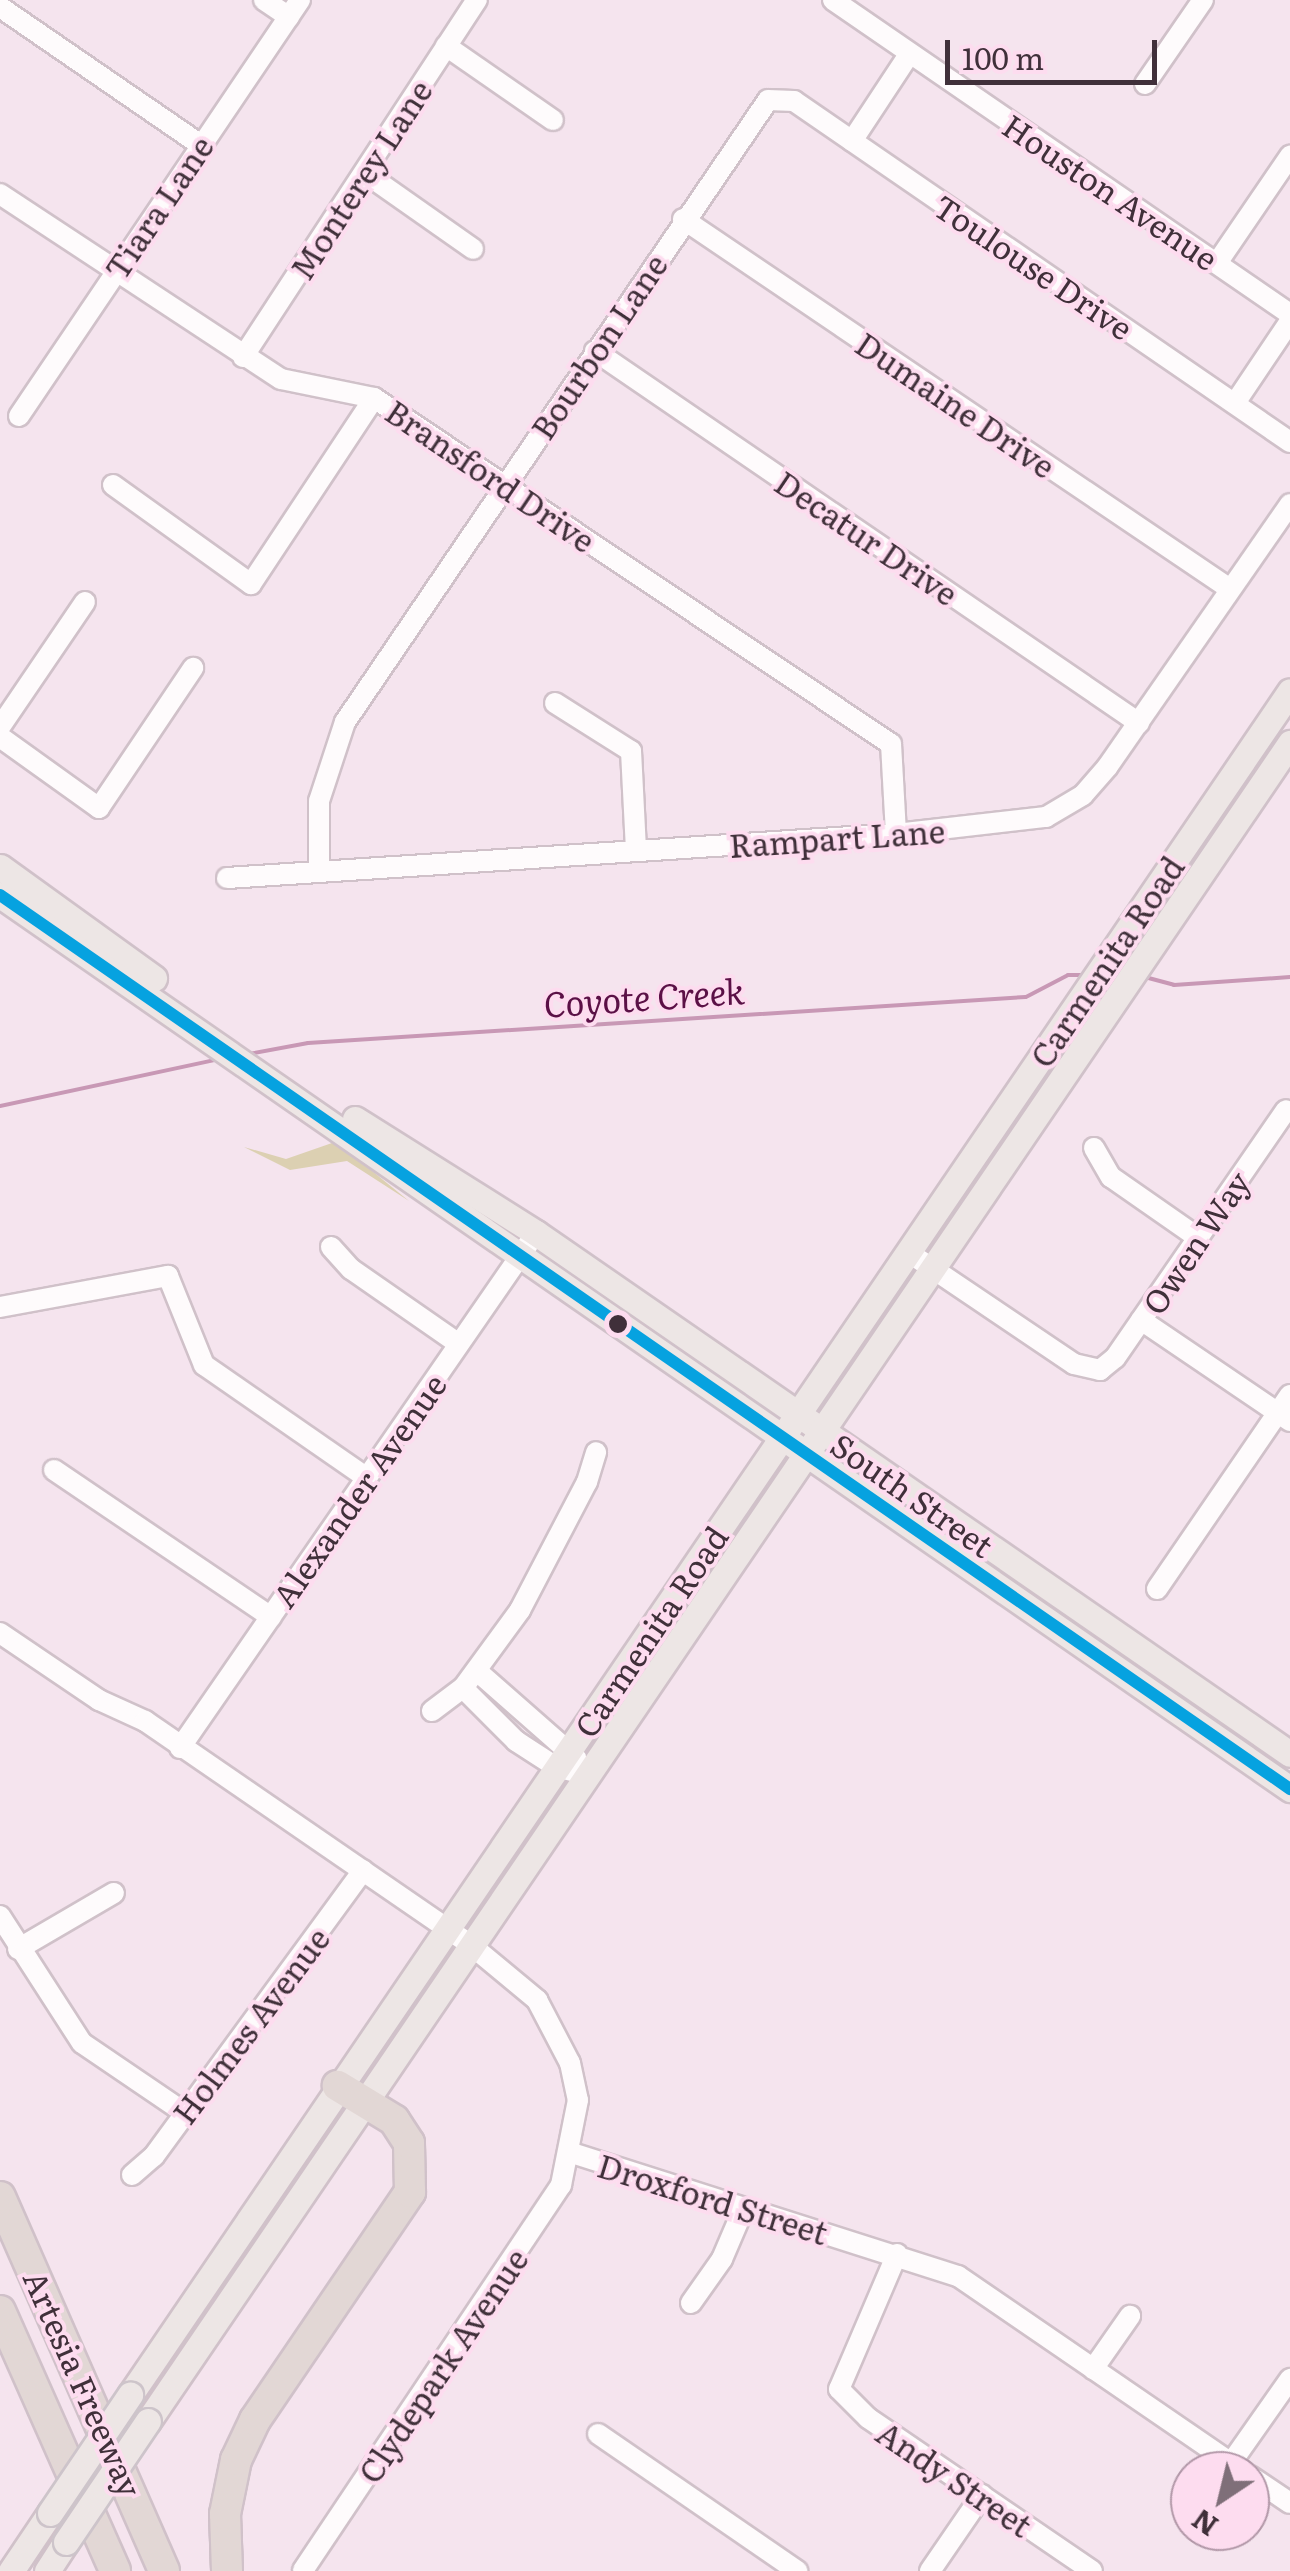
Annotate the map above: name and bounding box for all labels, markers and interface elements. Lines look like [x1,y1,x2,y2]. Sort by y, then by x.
scale bar [950,20,1162,82]
text: 100 m [962,35,1044,79]
street label: Monterey Lane [281,72,439,286]
street label: Houston Avenue [996,105,1226,277]
street label: Tiara Lane [96,128,220,286]
street label: Toulouse Drive [927,185,1141,347]
street label: Bourbon Lane [522,246,674,446]
street label: Dumaine Drive [849,323,1063,485]
street label: Bransford Drive [379,391,603,559]
street label: Decatur Drive [768,462,966,612]
street label: Rampart Lane [728,810,946,864]
street label: Carmenita Road [1021,848,1191,1074]
water label: Coyote Creek [542,968,746,1024]
street label: Owen Way [1133,1163,1257,1321]
unlabelled marker [608,1314,628,1334]
street label: Alexander Avenue [263,1366,453,1614]
street label: South Street [825,1424,1001,1564]
street label: Carmenita Road [565,1518,735,1744]
street label: Holmes Avenue [164,1919,336,2131]
street label: Droxford Street [593,2145,833,2251]
street label: Clydepark Avenue [349,2240,535,2490]
street label: Artesia Freeway [17,2264,151,2502]
street label: Andy Street [870,2412,1040,2544]
north arrow [1170,2451,1270,2551]
text: N [1182,2500,1226,2548]

